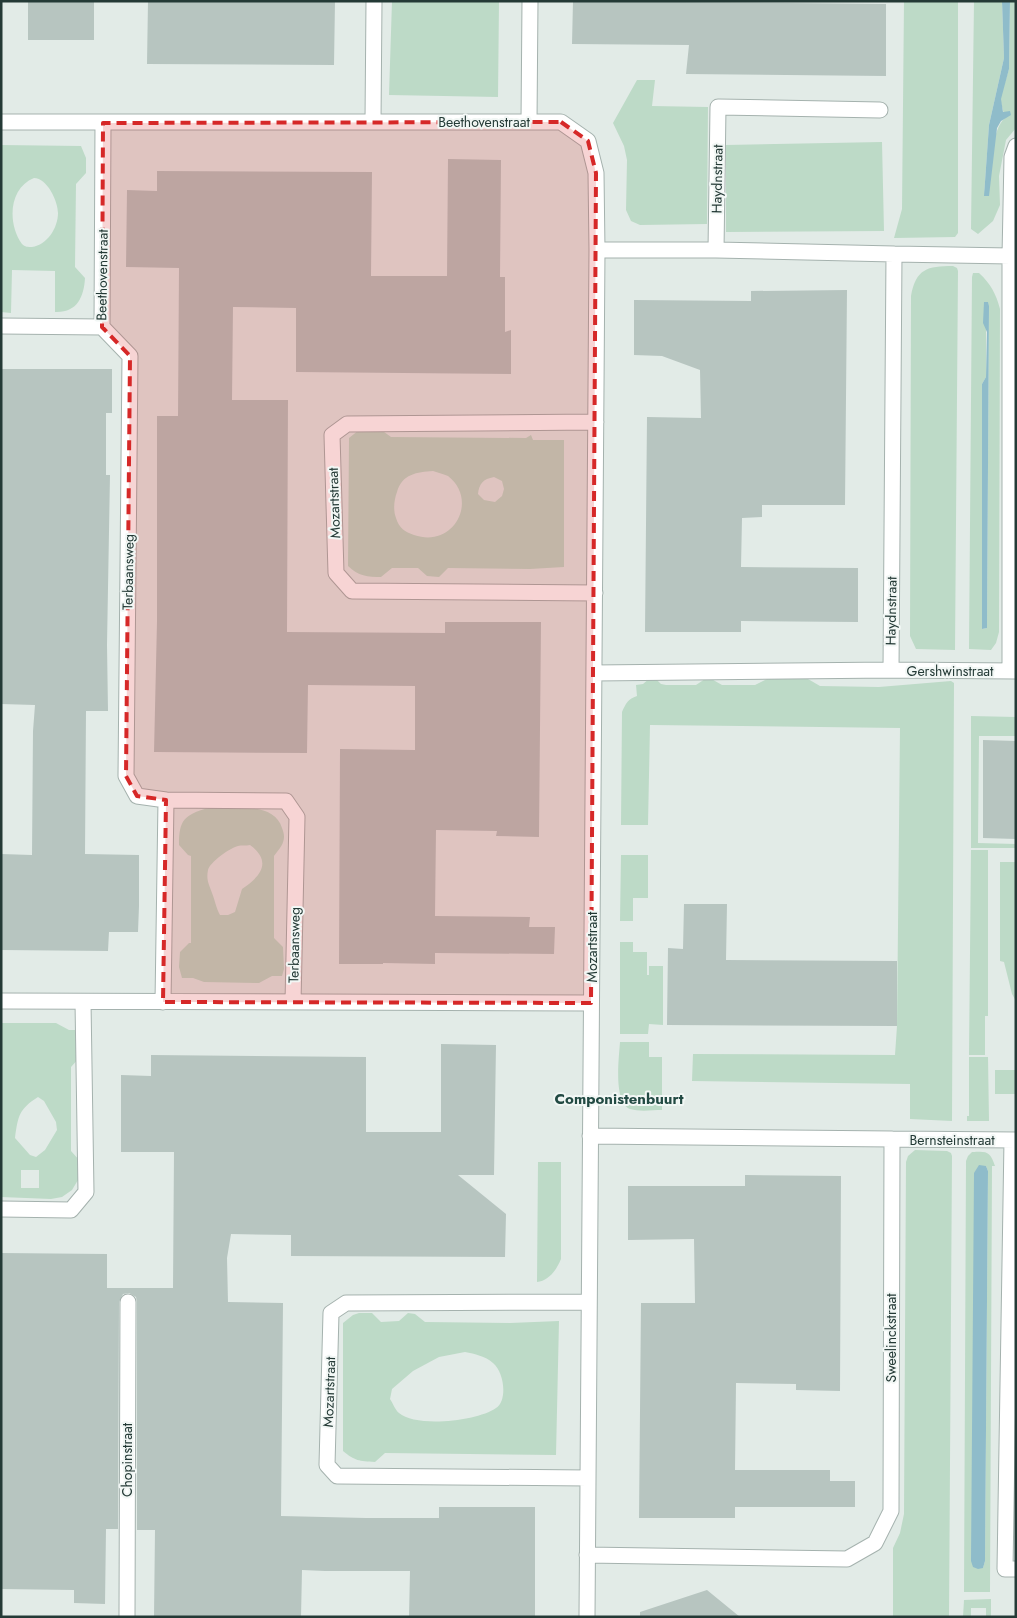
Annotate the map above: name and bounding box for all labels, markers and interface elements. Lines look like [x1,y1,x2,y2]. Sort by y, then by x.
street label: Beethovenstraat [438,112,530,132]
street label: Haydnstraat [706,144,728,214]
street label: Beethovenstraat [91,228,113,321]
street label: Mozartstraat [323,467,345,539]
street label: Terbaansweg [117,534,139,610]
street label: Haydnstraat [880,576,902,646]
street label: Gershwinstraat [907,661,994,681]
street label: Terbaansweg [283,907,305,983]
street label: Mozartstraat [582,911,602,982]
district label: Componistenbuurt [555,1088,684,1110]
street label: Bernsteinstraat [909,1130,995,1150]
street label: Sweelinckstraat [881,1293,901,1383]
street label: Mozartstraat [318,1356,340,1428]
street label: Chopinstraat [117,1422,137,1497]

